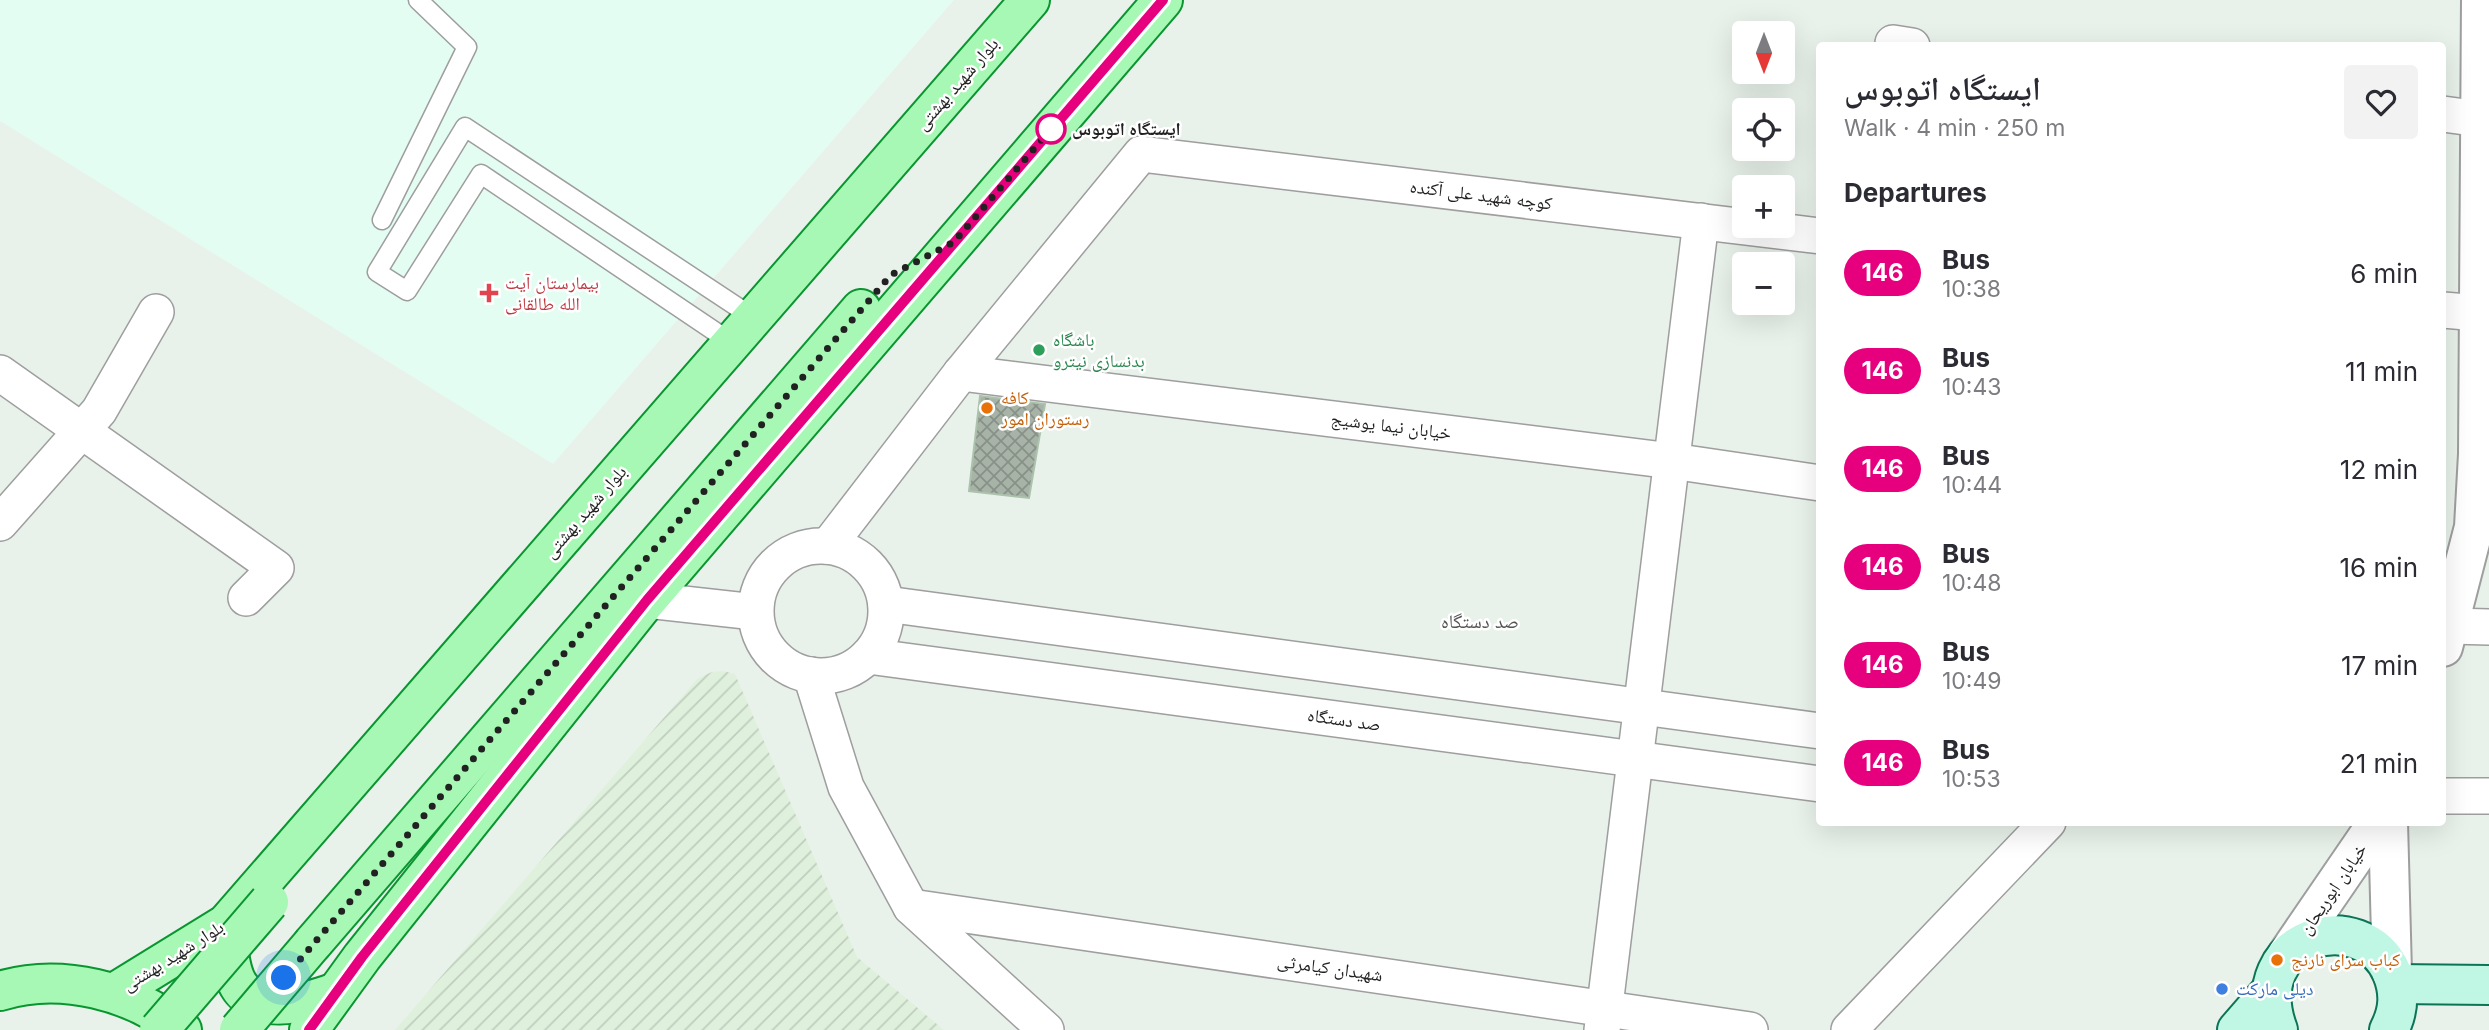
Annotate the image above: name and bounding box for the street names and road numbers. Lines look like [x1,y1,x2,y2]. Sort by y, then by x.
street label: بلوار شهید بهشتی [911,33,1003,135]
street label: کوچه شهید علی آکنده [1409,175,1554,215]
street label: خیابان نیما یوشیج [1329,408,1452,445]
street label: بلوار شهید بهشتی [539,461,631,563]
street label: صد دستگاه [1306,704,1382,735]
street label: خیابان ابوریحان [2294,839,2372,939]
street label: بلوار شهید بهشتی [118,916,228,996]
street label: شهیدان کیامرثی [1276,950,1384,986]

